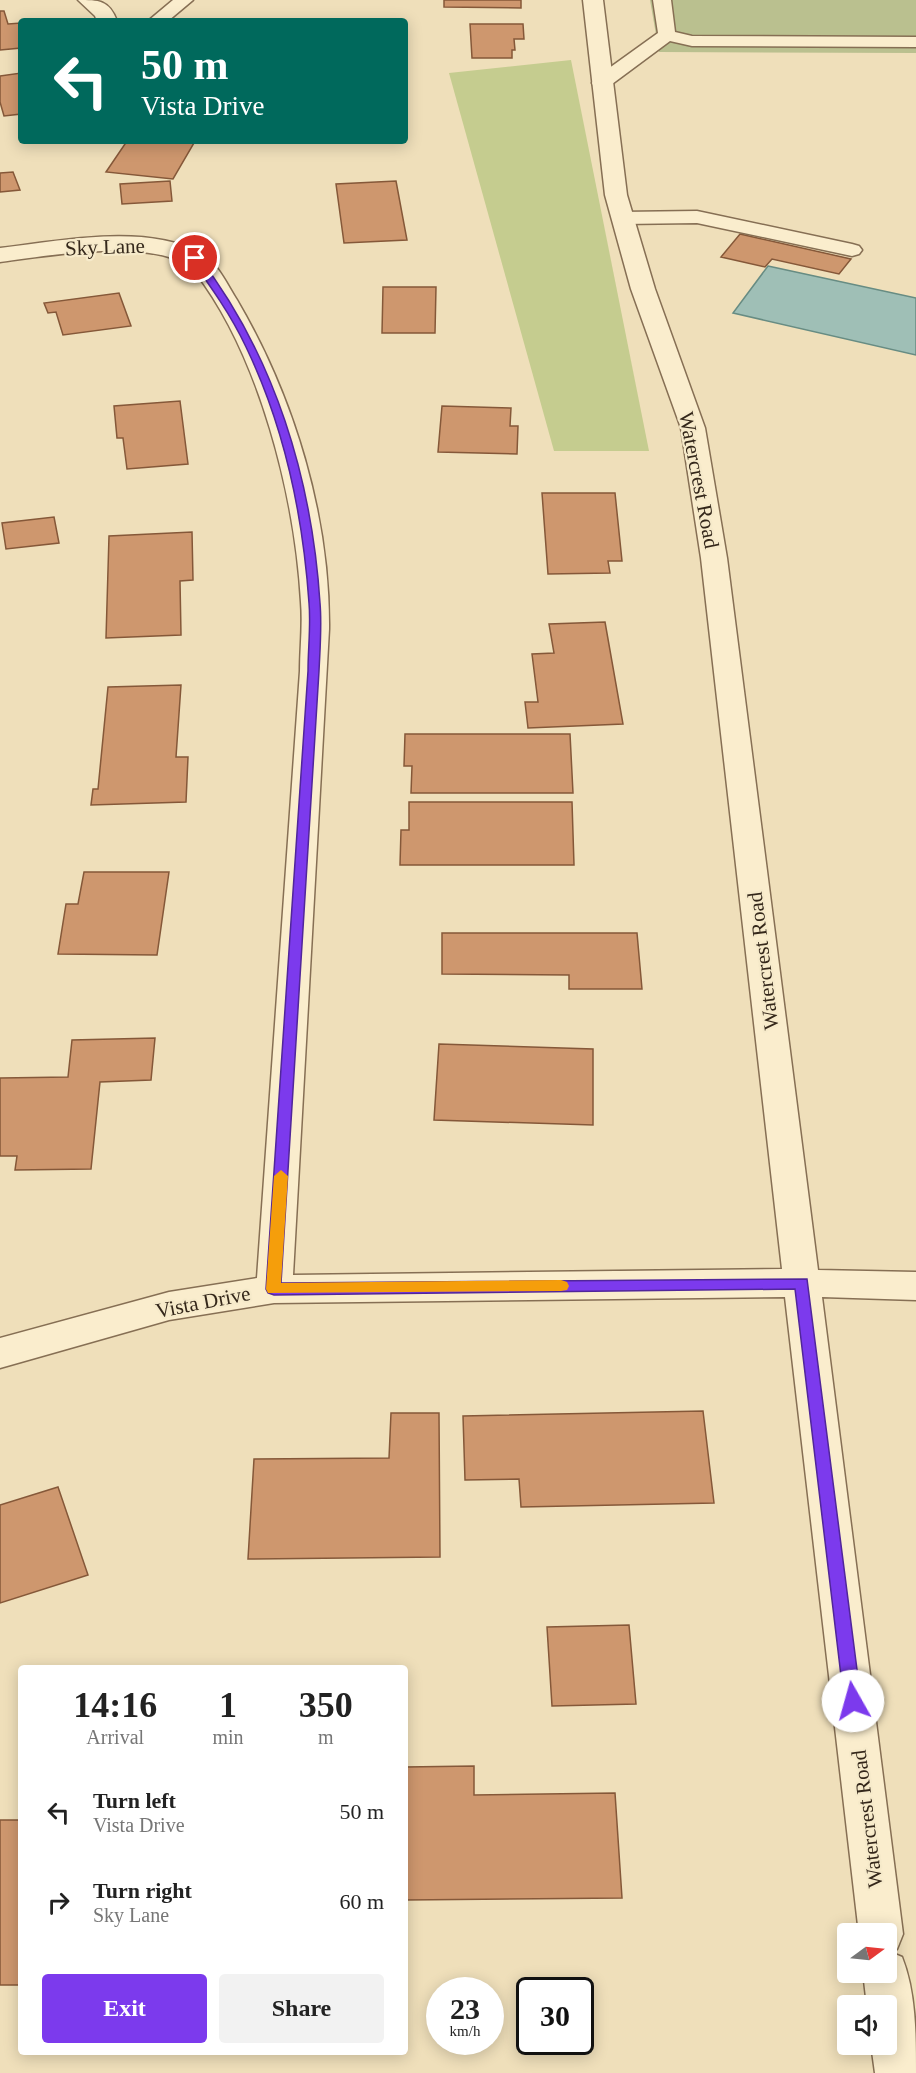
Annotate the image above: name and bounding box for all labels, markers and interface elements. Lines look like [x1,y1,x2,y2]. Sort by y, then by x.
icon: left [42,42,120,120]
text: 50 m [141,42,229,88]
text: Vista Drive [141,91,265,121]
pin [169,232,220,283]
street label: Sky Lane [65,234,145,260]
icon: arrive [178,241,211,274]
street label: Watercrest Road [674,410,724,551]
street label: Watercrest Road [743,890,783,1031]
street label: Vista Drive [154,1281,252,1323]
position arrow [821,1669,885,1733]
text: 14:16 [73,1685,157,1725]
text: 1 [219,1685,237,1725]
text: 350 [299,1685,353,1725]
text: Arrival [86,1726,144,1748]
text: min [212,1726,244,1748]
text: m [318,1726,334,1748]
street label: Watercrest Road [847,1748,887,1889]
text: Turn left [93,1788,176,1813]
icon: left [42,1796,75,1829]
text: 50 m [339,1799,384,1824]
text: Vista Drive [93,1814,185,1836]
text: Turn right [93,1878,192,1903]
icon: right [42,1886,75,1919]
text: 60 m [339,1889,384,1914]
text: Sky Lane [93,1904,169,1926]
north arrow [837,1923,897,1983]
map controls [837,1923,897,2055]
button: Exit [42,1974,207,2043]
button: Share [219,1974,384,2043]
speed limit sign: 30 [516,1977,594,2055]
text: 23 [450,1992,480,2025]
button: sound [837,1995,897,2055]
text: km/h [450,2023,480,2039]

